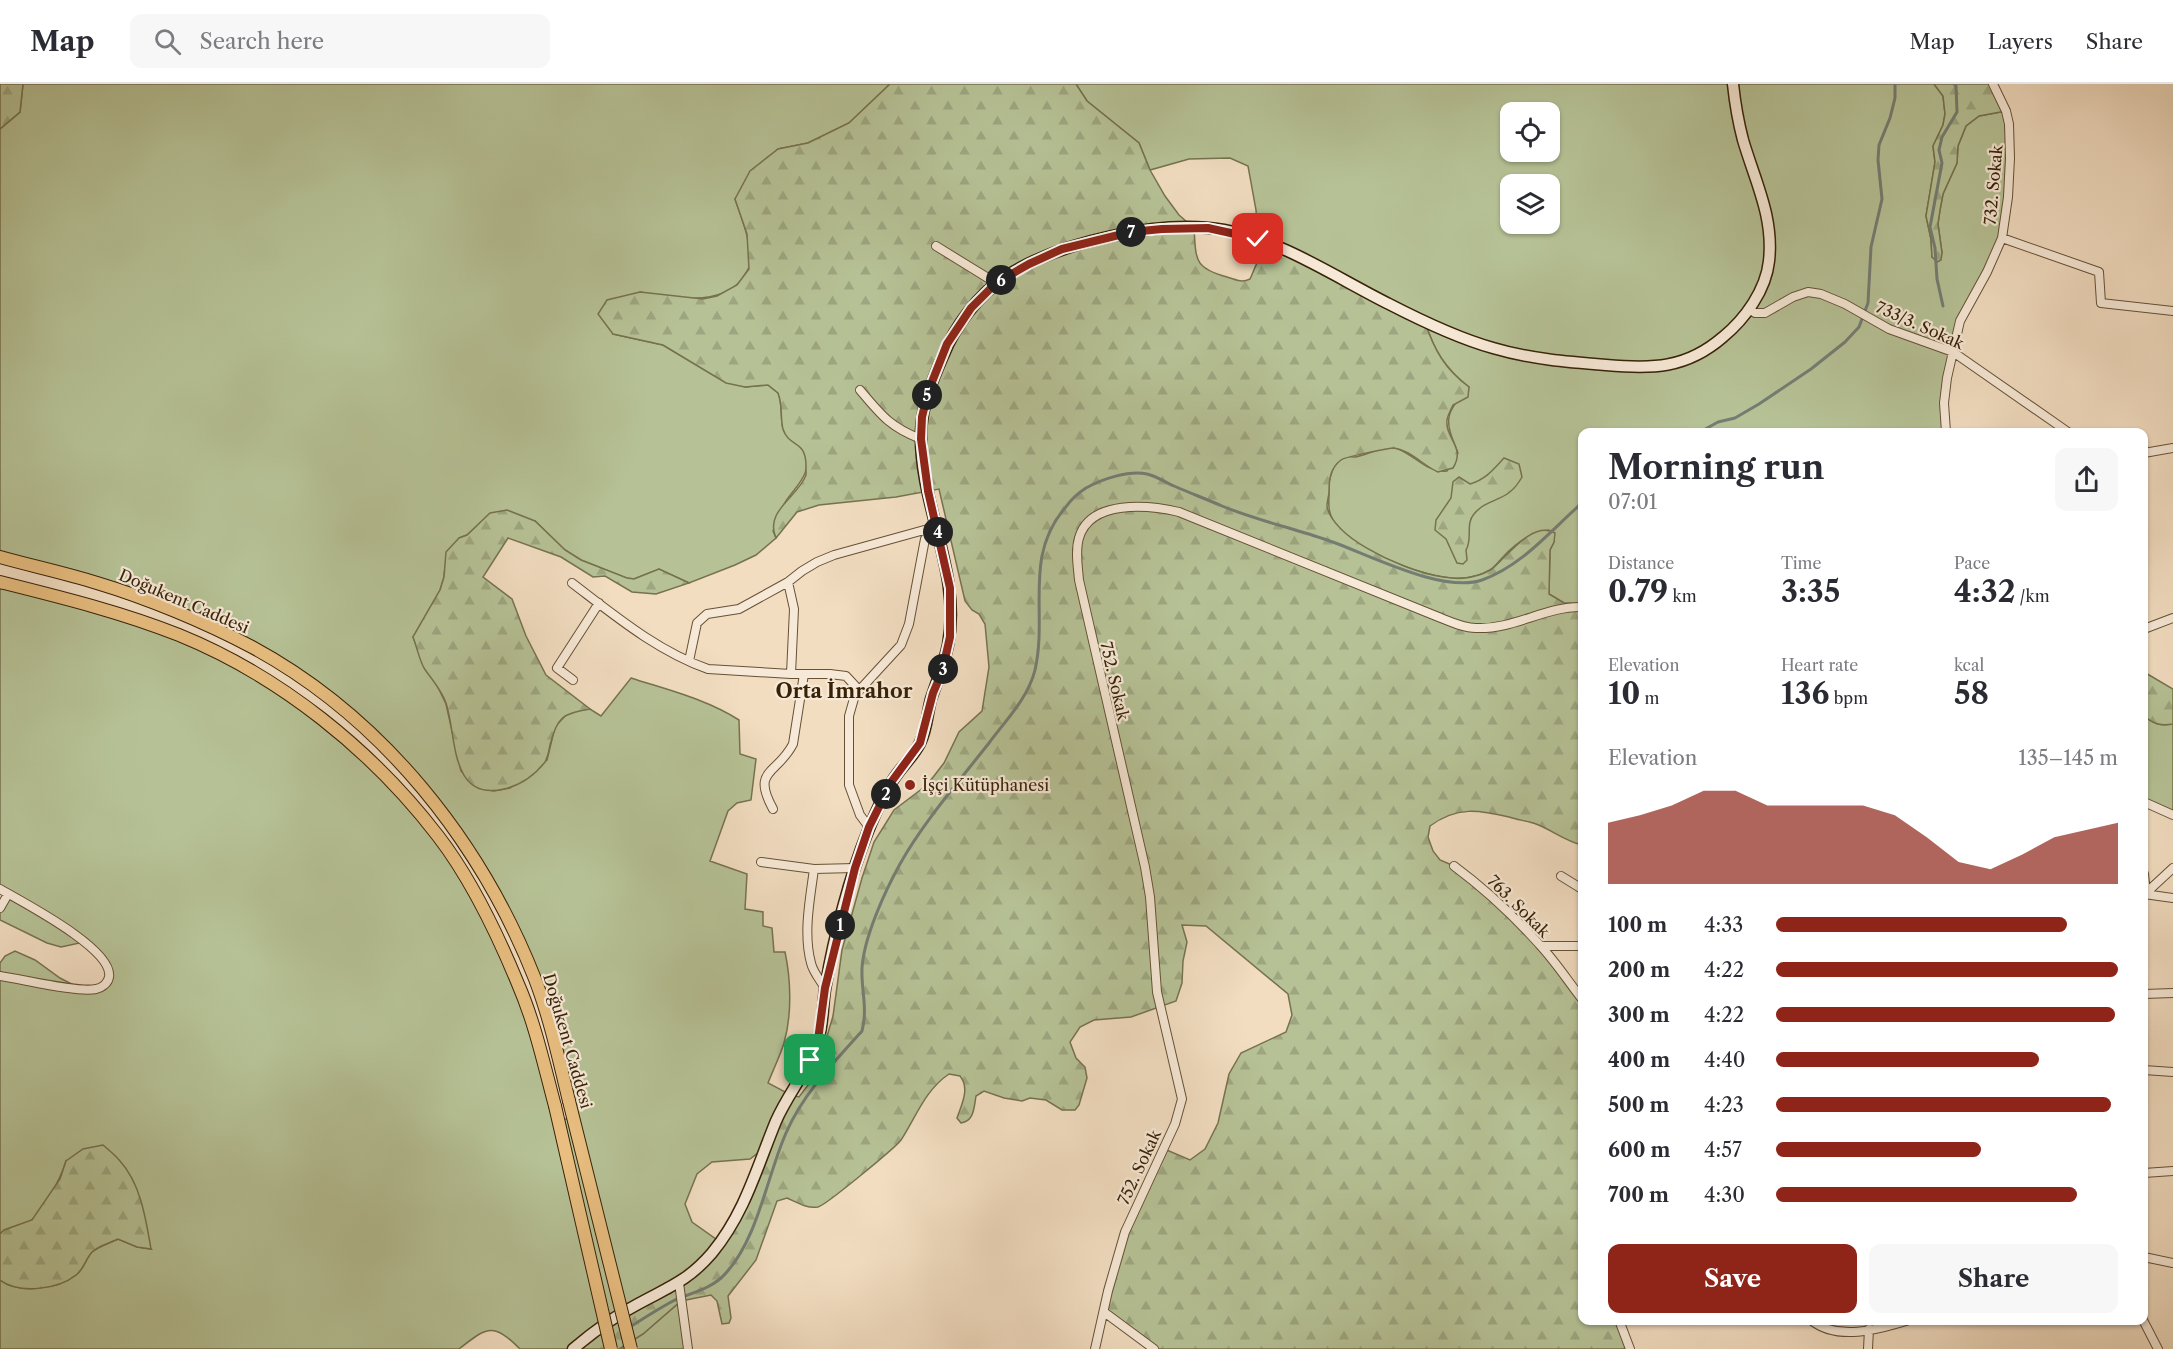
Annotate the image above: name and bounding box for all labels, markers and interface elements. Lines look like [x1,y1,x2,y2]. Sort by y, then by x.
search box [130,14,550,68]
text: Map [30,24,94,58]
icon: search [151,25,184,58]
text: Search here [199,28,324,55]
text: Map [1910,29,1955,54]
text: Layers [1988,29,2053,54]
text: Share [2086,29,2143,54]
map controls [1500,102,1560,234]
button: locate [1500,102,1560,162]
street label: 732. Sokak [1980,143,2007,226]
button: layers [1500,174,1560,234]
pin [1232,213,1283,264]
pin: 7 [1116,217,1146,247]
text: 7 [1127,222,1135,242]
icon: check [1241,222,1274,255]
pin: 6 [986,265,1016,295]
text: 6 [996,270,1006,290]
street label: 733/3. Sokak [1873,297,1968,354]
pin: 5 [912,380,942,410]
text: 5 [923,385,931,405]
text: Morning run [1608,447,1824,488]
button: share [2055,448,2118,511]
text: 07:01 [1608,490,1657,514]
pin: 4 [923,517,953,547]
text: 4 [933,522,943,542]
text: Distance [1608,553,1674,573]
text: Time [1781,553,1821,573]
text: Pace [1954,553,1990,573]
street label: Doğukent Caddesi [116,565,252,638]
text: 0.79 [1608,573,1668,610]
text: 3:35 [1781,573,1840,610]
text: 4:32 [1954,573,2015,610]
text: km [1668,586,1697,606]
text: /km [2015,586,2050,606]
street label: 752. Sokak [1096,640,1134,723]
pin: 3 [928,654,958,684]
text: Elevation [1608,655,1679,675]
text: Heart rate [1781,655,1858,675]
text: kcal [1954,655,1984,675]
text: 3 [938,659,948,679]
text: 10 [1608,675,1640,712]
text: 136 [1781,675,1829,712]
text: 58 [1954,675,1989,712]
district label: Orta İmrahor [775,678,913,703]
text: m [1640,688,1660,708]
text: bpm [1829,688,1868,708]
text: Elevation [1608,746,1697,770]
text: 135–145 m [2018,746,2118,770]
place label: İşçi Kütüphanesi [922,775,1049,795]
marker: İşçi Kütüphanesi [903,778,917,792]
pin: 2 [871,779,901,809]
text: 2 [881,784,891,804]
street label: 763. Sokak [1484,871,1555,942]
pin: 1 [825,910,855,940]
text: 100 m [1608,913,1667,937]
text: 4:33 [1704,913,1743,937]
text: 1 [836,915,844,935]
text: 200 m [1608,958,1670,982]
text: 4:22 [1704,958,1744,982]
street label: Doğukent Caddesi [539,971,597,1111]
text: 300 m [1608,1003,1670,1027]
text: 4:22 [1704,1003,1744,1027]
pin [784,1034,835,1085]
icon: arrive [793,1043,826,1076]
text: 400 m [1608,1048,1670,1072]
text: 4:40 [1704,1048,1745,1072]
text: 500 m [1608,1093,1669,1117]
text: 4:23 [1704,1093,1744,1117]
street label: 752. Sokak [1113,1126,1165,1208]
text: 600 m [1608,1138,1670,1162]
text: 4:57 [1704,1138,1742,1162]
text: 700 m [1608,1183,1669,1207]
text: 4:30 [1704,1183,1745,1207]
button: Save [1608,1244,1857,1313]
button: Share [1869,1244,2118,1313]

